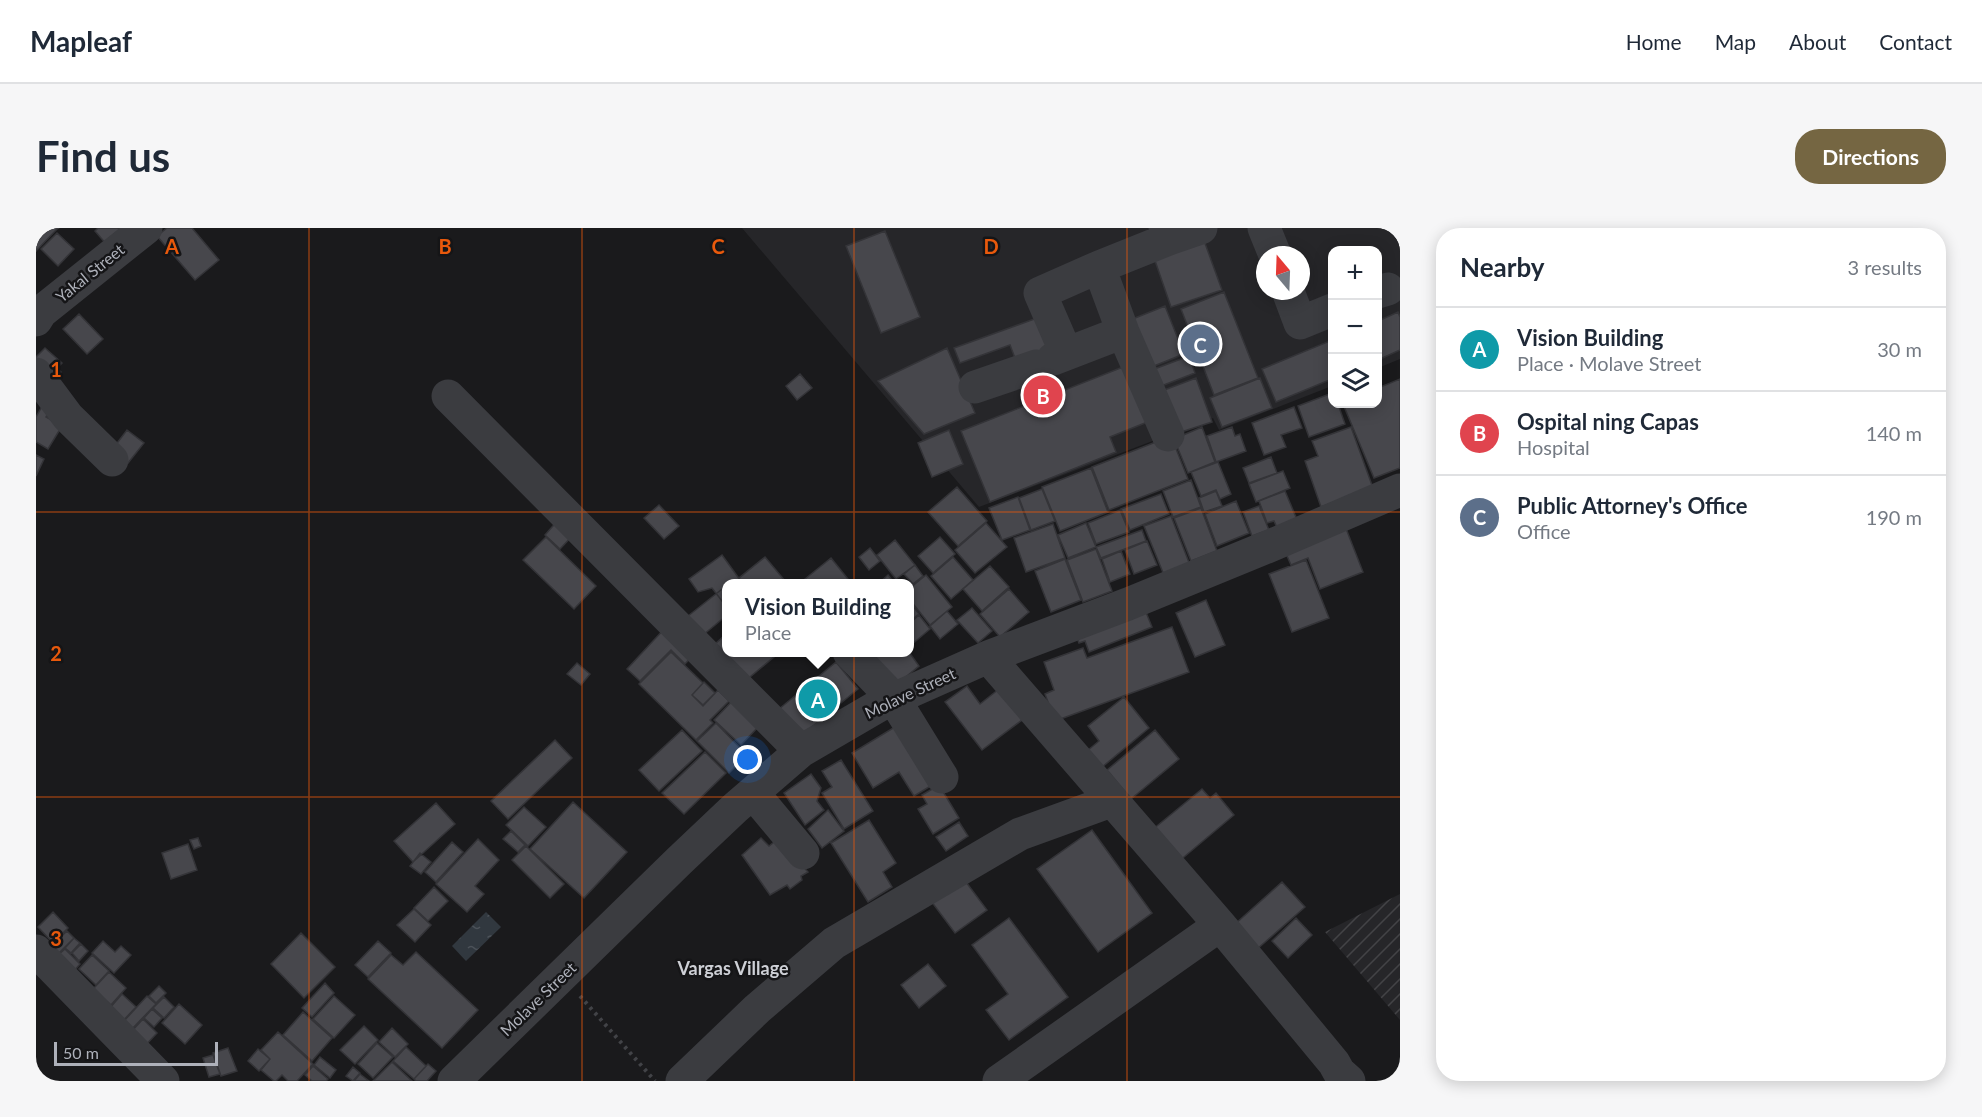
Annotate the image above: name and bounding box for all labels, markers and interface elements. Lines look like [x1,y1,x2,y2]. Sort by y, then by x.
text: Mapleaf [30,24,132,58]
text: Home [1626,29,1682,54]
text: Map [1715,29,1756,54]
text: About [1789,29,1846,54]
text: Contact [1879,29,1952,54]
button: Directions [1795,129,1946,184]
text: Find us [36,131,170,181]
text: A [164,234,179,258]
text: B [438,234,452,258]
text: C [711,234,725,258]
text: D [983,234,999,258]
street label: Yakal Street [52,239,128,306]
north arrow [1256,246,1310,300]
map controls [1328,246,1382,408]
button: + [1328,246,1382,300]
text: Nearby [1460,251,1545,283]
text: 3 results [1847,255,1922,279]
button: − [1328,300,1382,354]
pin: C [1180,322,1220,366]
text: Vision Building [1517,324,1663,351]
text: A [1473,337,1486,361]
text: 30 m [1877,337,1922,361]
text: Place · Molave Street [1517,351,1701,375]
button: layers [1328,354,1382,408]
text: 1 [50,357,62,381]
pin: B [1024,372,1062,418]
text: Ospital ning Capas [1517,408,1699,435]
text: B [1473,421,1486,445]
text: 140 m [1866,421,1922,445]
text: Hospital [1517,435,1590,459]
text: Public Attorney's Office [1517,492,1748,519]
text: C [1473,505,1486,529]
text: 190 m [1866,505,1922,529]
text: Office [1517,519,1571,543]
popup [722,579,914,657]
text: Vision Building [745,593,891,620]
text: Place [745,620,791,644]
text: 2 [50,641,62,665]
street label: Molave Street [861,663,958,722]
pin: A [798,676,838,722]
your location [733,745,762,774]
text: 3 [50,926,62,950]
district label: Vargas Village [676,957,789,979]
street label: Molave Street [496,958,580,1039]
scale bar [54,1039,218,1066]
text: 50 m [63,1043,99,1062]

